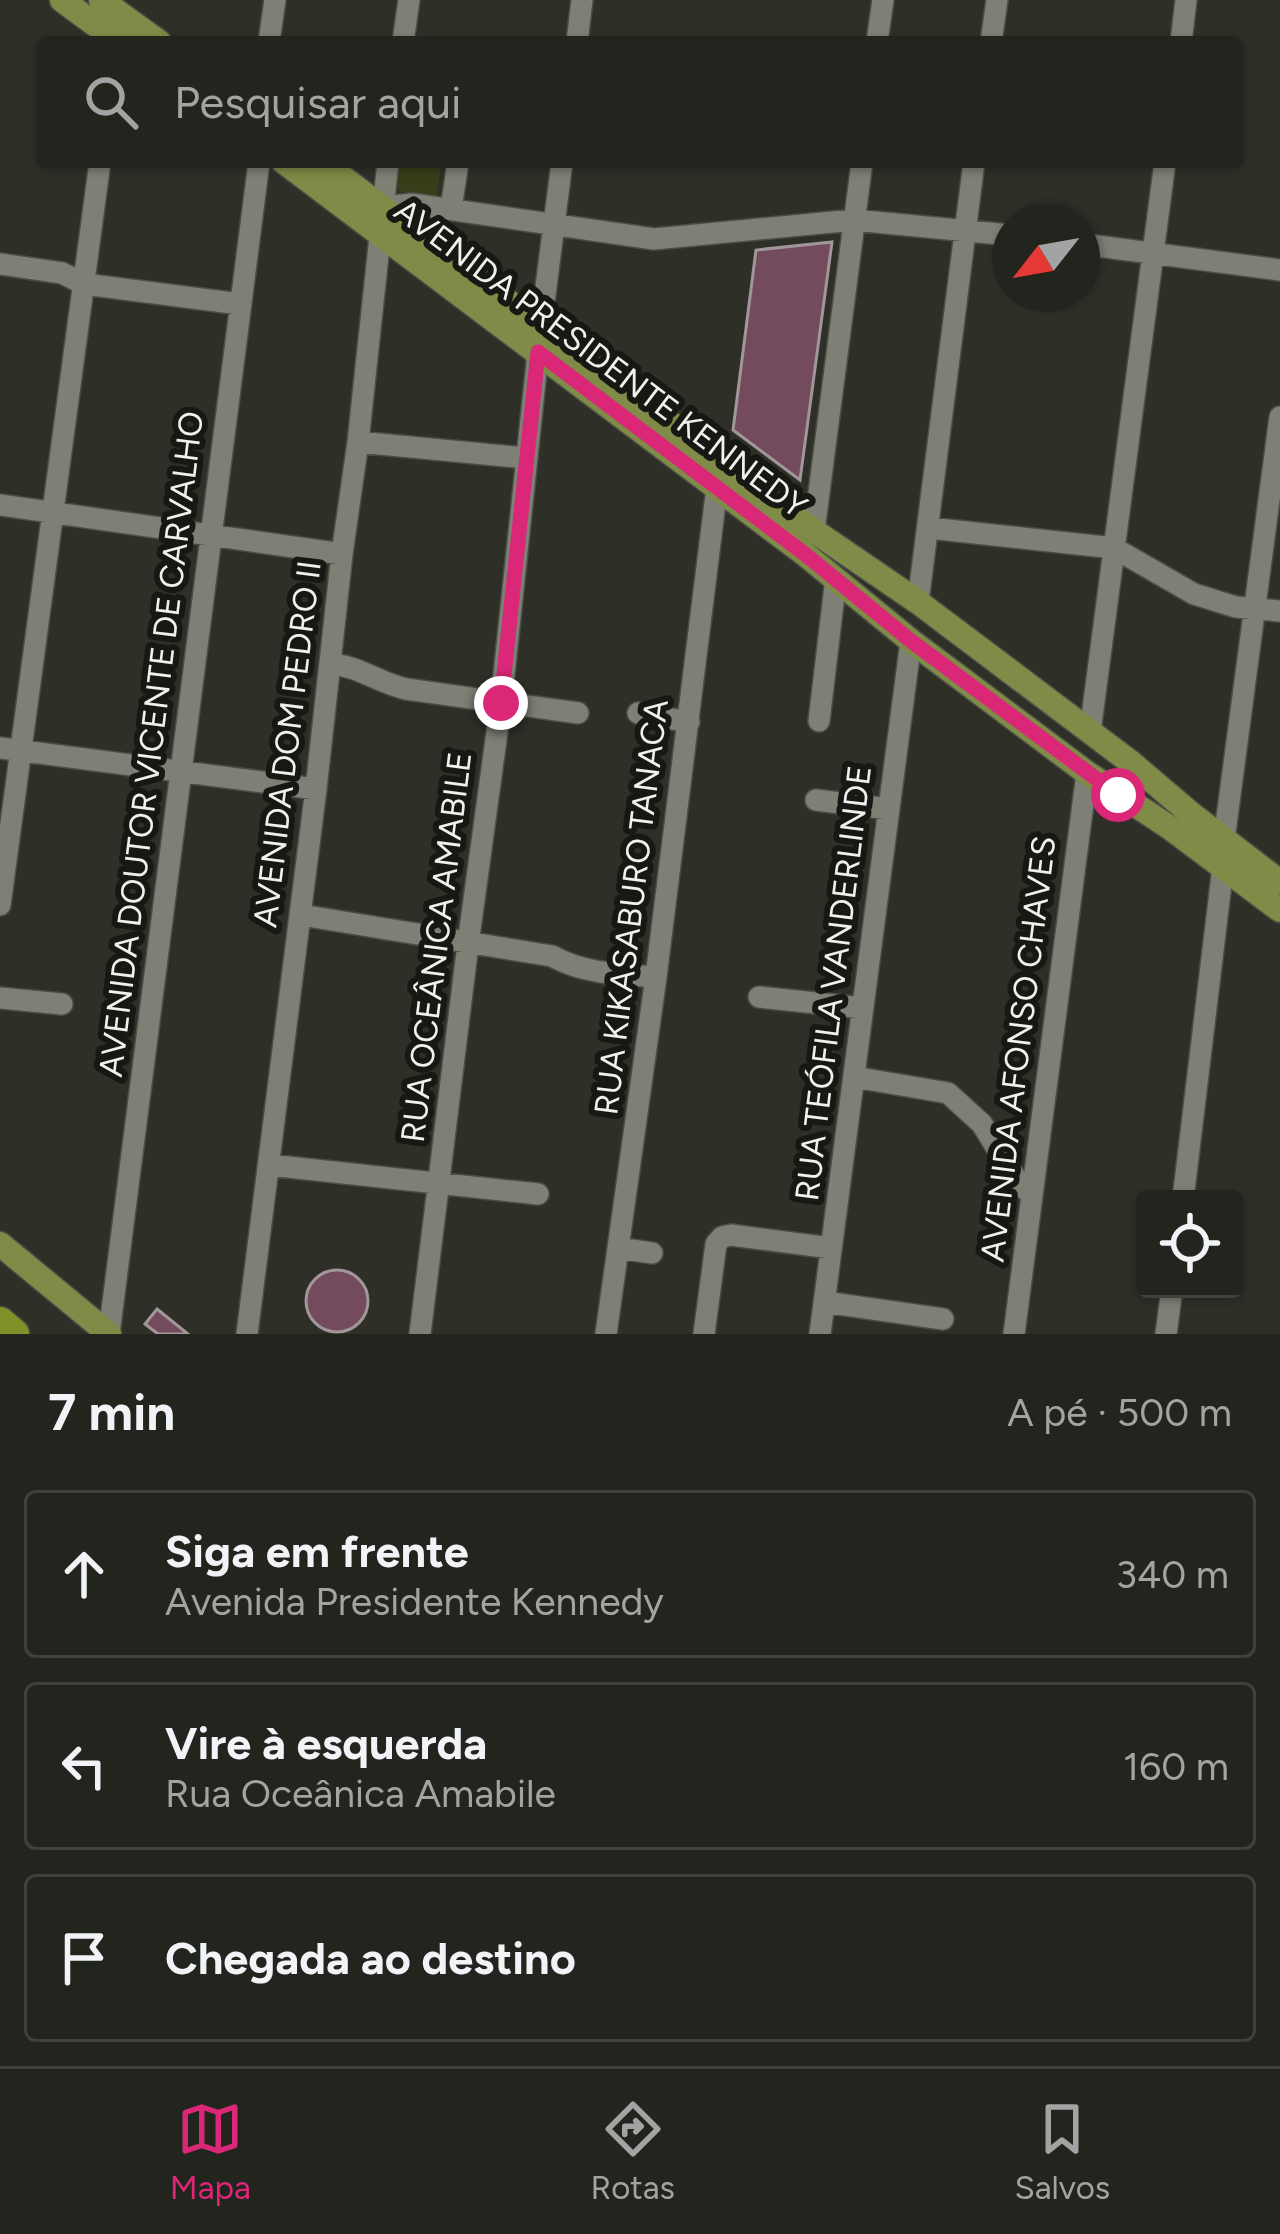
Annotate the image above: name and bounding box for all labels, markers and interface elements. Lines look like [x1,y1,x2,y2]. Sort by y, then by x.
search box [36,36,1244,168]
icon: search [78,69,144,135]
text: Pesquisar aqui [174,75,461,129]
street label: AVENIDA PRESIDENTE KENNEDY [387,190,815,526]
north arrow [992,204,1100,312]
street label: AVENIDA DOUTOR VICENTE DE CARVALHO [91,409,211,1079]
street label: AVENIDA DOM PEDRO II [245,558,329,930]
route end [474,676,528,730]
street label: RUA KIKASABURO TANACA [586,696,676,1117]
street label: RUA OCEÂNICA AMABILE [393,750,479,1144]
street label: RUA TEÓFILA VANDERLINDE [787,763,879,1203]
route start [1091,768,1145,822]
street label: AVENIDA AFONSO CHAVES [973,834,1063,1264]
map controls [1136,1190,1244,1298]
button: locate [1136,1190,1244,1298]
text: 7 min [48,1382,175,1443]
text: A pé · 500 m [1007,1389,1232,1436]
text: Siga em frente [165,1524,469,1578]
icon: ahead [51,1541,117,1607]
text: 340 m [1116,1551,1229,1598]
text: Avenida Presidente Kennedy [165,1578,664,1625]
text: Vire à esquerda [165,1716,487,1770]
icon: left [51,1733,117,1799]
text: 160 m [1123,1743,1229,1790]
text: Rua Oceânica Amabile [165,1770,556,1817]
icon: arrive [51,1925,117,1991]
text: Chegada ao destino [165,1931,576,1985]
tab: Mapa [170,2096,251,2207]
tab: Rotas [591,2096,675,2207]
tab: Salvos [1015,2096,1110,2207]

